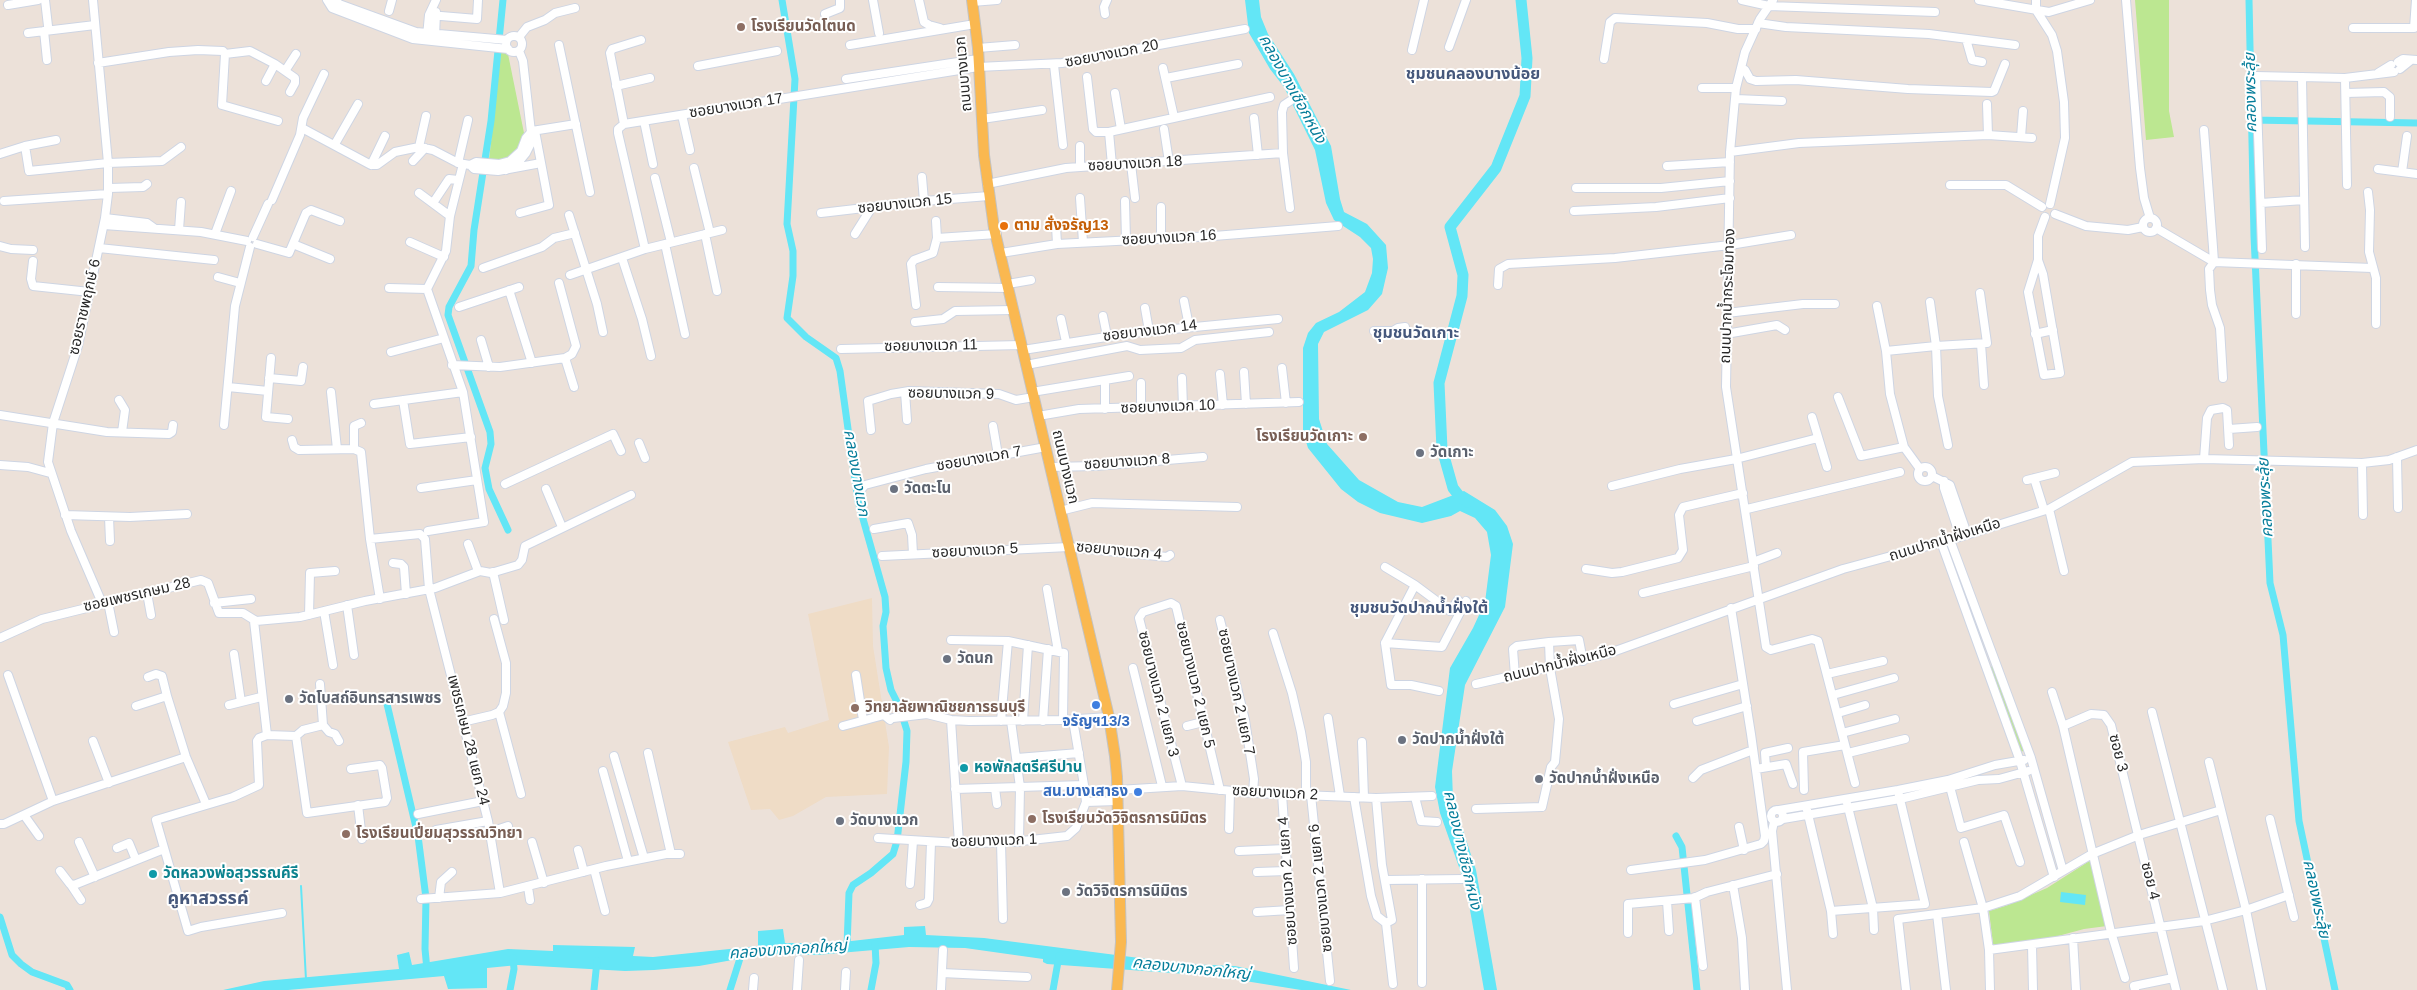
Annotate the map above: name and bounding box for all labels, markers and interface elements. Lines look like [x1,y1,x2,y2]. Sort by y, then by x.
place label: โรงเรียนวัดโตนด [751,18,856,36]
marker: โรงเรียนวัดโตนด [735,21,747,33]
water label: คลองบางเชือกหนัง [1254,31,1330,147]
street label: ถนนบางแวก [952,36,976,112]
street label: ซอยบางแวก 20 [1064,36,1160,72]
water label: คลองพระลุ้ย [2241,53,2261,133]
district label: ชุมชนคลองบางน้อย [1406,65,1540,85]
street label: ซอยบางแวก 17 [688,90,784,122]
street label: ซอยบางแวก 18 [1087,153,1183,175]
street label: ซอยบางแวก 15 [857,190,953,218]
place label: ตาม สั่งจรัญ13 [1014,217,1109,235]
marker: ตาม สั่งจรัญ13 [998,220,1010,232]
street label: ซอยบางแวก 16 [1121,227,1217,249]
street label: ถนนปากน้ำกระโจมทอง [1717,228,1739,364]
street label: ซอยราชพฤกษ์ 6 [65,257,105,357]
street label: ซอยบางแวก 14 [1102,316,1198,346]
district label: ชุมชนวัดเกาะ [1373,324,1459,344]
street label: ซอยบางแวก 11 [884,336,978,356]
street label: ซอยบางแวก 9 [908,384,994,404]
street label: ซอยบางแวก 10 [1120,396,1216,418]
water label: คลองบางแวก [839,428,873,518]
street label: ถนนบางแวก [1048,428,1082,506]
place label: โรงเรียนวัดเกาะ [1256,428,1353,446]
marker: โรงเรียนวัดเกาะ [1357,431,1369,443]
street label: ซอยบางแวก 7 [935,443,1023,475]
place label: วัดเกาะ [1430,444,1474,462]
marker: วัดเกาะ [1414,447,1426,459]
street label: ซอยบางแวก 8 [1083,450,1171,474]
water label: คลองพระลุ้ย [2254,458,2278,538]
place label: วัดตะโน [904,480,951,498]
marker: วัดตะโน [888,483,900,495]
street label: ถนนปากน้ำฝั่งเหนือ [1887,514,2003,566]
street label: ซอยบางแวก 4 [1075,538,1163,564]
street label: ซอยบางแวก 5 [931,540,1019,562]
street label: ซอยเพชรเกษม 28 [82,574,192,616]
district label: ชุมชนวัดปากน้ำฝั่งใต้ [1350,599,1488,619]
street label: ซอยบางแวก 2 แยก 5 [1172,620,1218,750]
street label: ซอยบางแวก 2 แยก 7 [1214,627,1258,757]
street label: ซอยบางแวก 2 แยก 3 [1134,629,1182,759]
street label: ถนนปากน้ำฝั่งเหนือ [1502,641,1618,687]
place label: วัดนก [957,650,993,668]
marker: วัดนก [941,653,953,665]
street label: เพชรเกษม 28 แยก 24 [443,673,493,807]
place label: วัดโบสถ์อินทรสารเพชร [299,690,441,708]
marker: วัดโบสถ์อินทรสารเพชร [283,693,295,705]
place label: วิทยาลัยพาณิชยการธนบุรี [865,699,1025,717]
marker: จรัญฯ13/3 [1090,699,1102,711]
marker: วิทยาลัยพาณิชยการธนบุรี [849,702,861,714]
place label: จรัญฯ13/3 [1062,713,1130,731]
place label: วัดปากน้ำฝั่งใต้ [1412,731,1504,749]
street label: ซอย 3 [2105,732,2131,774]
marker: วัดปากน้ำฝั่งใต้ [1396,734,1408,746]
place label: หอพักสตรีศรีปาน [974,759,1082,777]
marker: หอพักสตรีศรีปาน [958,762,970,774]
place label: วัดปากน้ำฝั่งเหนือ [1549,770,1660,788]
marker: วัดปากน้ำฝั่งเหนือ [1533,773,1545,785]
street label: ซอยบางแวก 2 [1231,782,1319,804]
place label: สน.บางเสาธง [1043,783,1128,801]
marker: สน.บางเสาธง [1132,786,1144,798]
water label: คลองบางเชือกหนัง [1439,789,1485,911]
place label: โรงเรียนวัดวิจิตรการนิมิตร [1042,810,1207,828]
place label: วัดบางแวก [850,812,918,830]
marker: โรงเรียนวัดวิจิตรการนิมิตร [1026,813,1038,825]
marker: วัดบางแวก [834,815,846,827]
street label: ซอยบางแวก 2 แยก 4 [1275,816,1301,946]
street label: ซอยบางแวก 2 แยก 6 [1305,823,1337,953]
place label: โรงเรียนเปี่ยมสุวรรณวิทยา [356,825,522,843]
marker: โรงเรียนเปี่ยมสุวรรณวิทยา [340,828,352,840]
street label: ซอยบางแวก 1 [951,830,1037,852]
water label: คลองพระลุ้ย [2298,858,2334,940]
street label: ซอย 4 [2137,860,2163,902]
place label: วัดหลวงพ่อสุวรรณคีรี [163,865,298,883]
marker: วัดหลวงพ่อสุวรรณคีรี [147,868,159,880]
place label: วัดวิจิตรการนิมิตร [1076,883,1188,901]
marker: วัดวิจิตรการนิมิตร [1060,886,1072,898]
district label: คูหาสวรรค์ [167,888,249,910]
water label: คลองบางกอกใหญ่ [728,936,848,964]
water label: คลองบางกอกใหญ่ [1131,953,1251,985]

